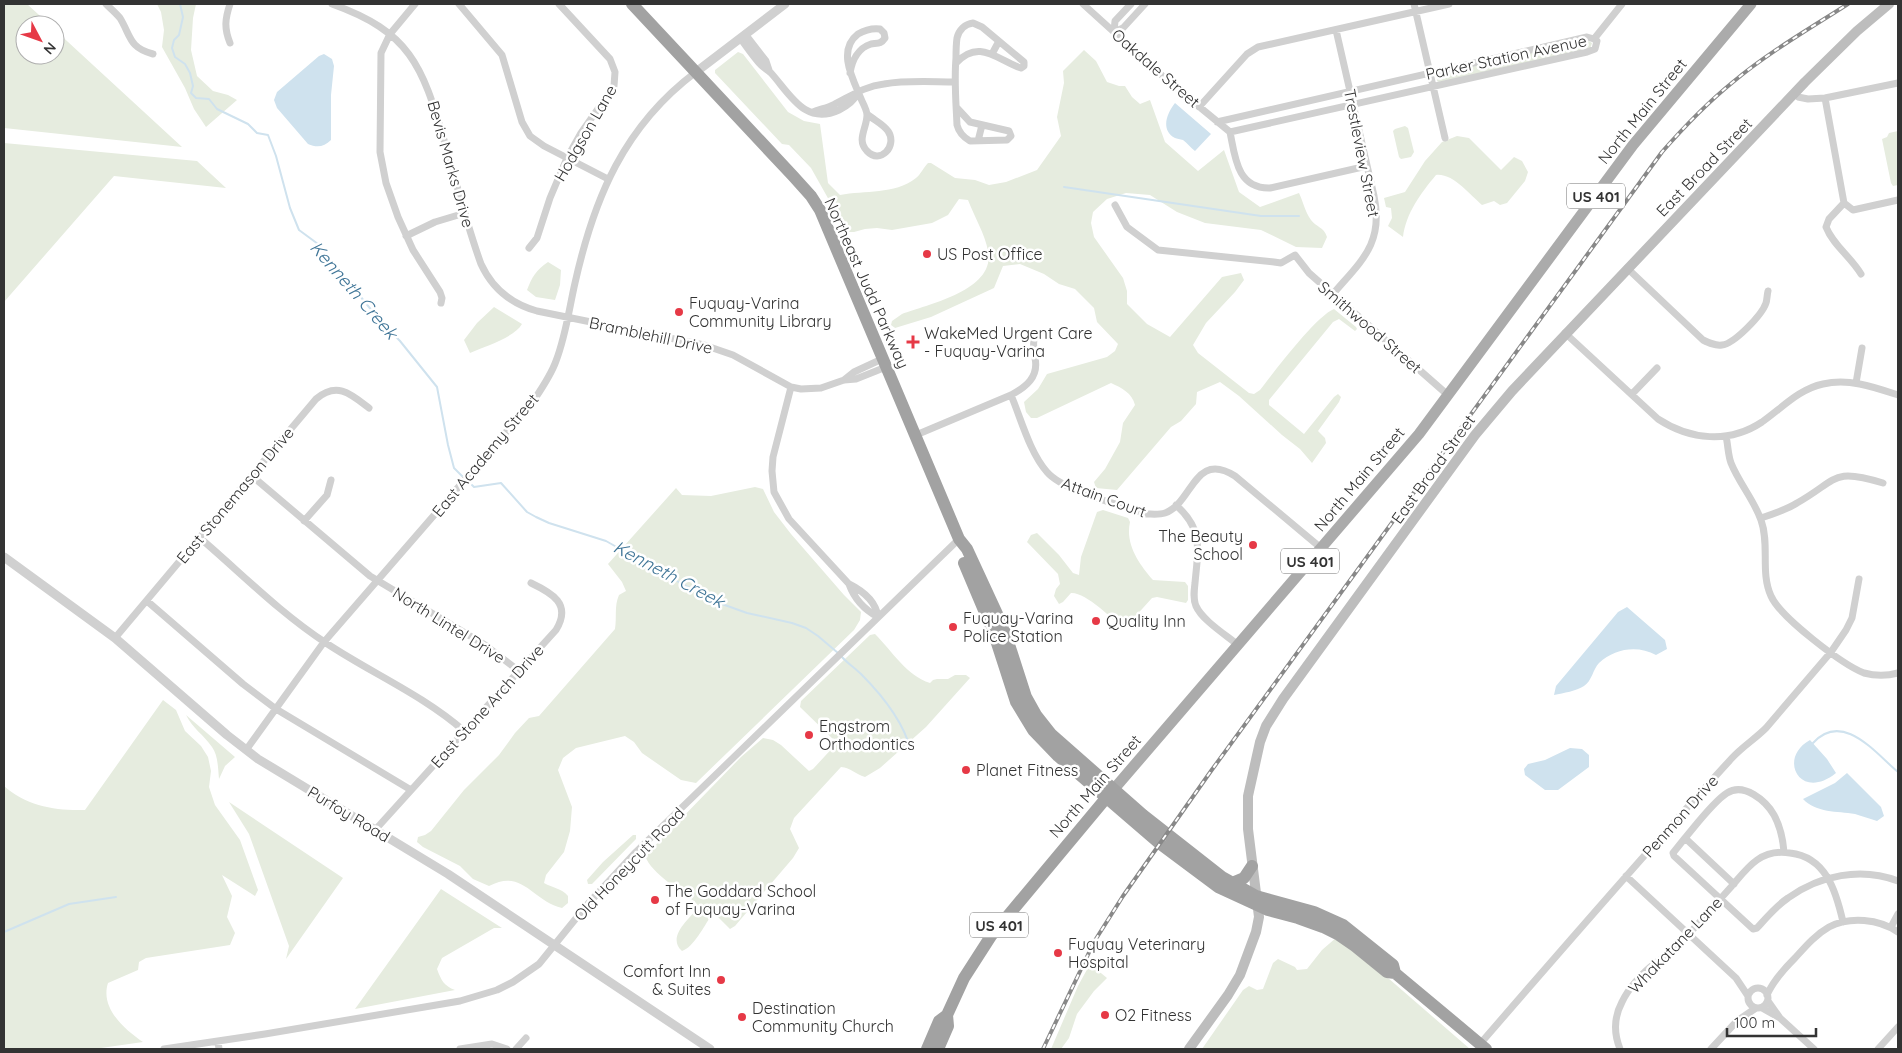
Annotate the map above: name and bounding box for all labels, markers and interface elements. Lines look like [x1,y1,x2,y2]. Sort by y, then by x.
north arrow [15,15,65,65]
street label: Oakdale Street [1108,24,1204,112]
street label: Parker Station Avenue [1424,30,1588,84]
text: N [40,39,60,58]
street label: North Main Street [1593,54,1691,168]
street label: Hodgson Lane [549,81,621,185]
street label: Trestleview Street [1340,87,1384,219]
street label: Bevis Marks Drive [423,98,479,230]
street label: East Broad Street [1652,113,1756,221]
road number: US 401 [1567,184,1625,208]
street label: Northeast Judd Parkway [820,194,914,372]
water label: Kenneth Creek [305,236,404,345]
place label: US Post Office [937,244,1042,264]
marker: US Post Office [921,248,933,260]
street label: Smithwood Street [1314,277,1426,377]
place label: Fuquay-Varina Community Library [689,293,832,331]
marker: Fuquay-Varina Community Library [673,306,685,318]
street label: Bramblehill Drive [587,312,715,358]
place label: WakeMed Urgent Care - Fuquay-Varina [924,323,1093,361]
marker: WakeMed Urgent Care - Fuquay-Varina [906,335,920,349]
street label: East Academy Street [428,389,542,521]
street label: East Broad Street [1387,411,1479,527]
street label: East Stonemason Drive [172,423,298,567]
street label: North Main Street [1310,423,1408,535]
street label: Attain Court [1059,472,1149,522]
place label: The Beauty School [1158,526,1243,564]
water label: Kenneth Creek [610,535,730,614]
marker: The Beauty School [1247,539,1259,551]
road number: US 401 [1281,548,1339,574]
street label: North Lintel Drive [389,582,509,668]
place label: Fuquay-Varina Police Station [963,608,1073,646]
place label: Quality Inn [1106,611,1186,631]
marker: Quality Inn [1090,615,1102,627]
marker: Fuquay-Varina Police Station [947,621,959,633]
street label: East Stone Arch Drive [426,640,548,772]
place label: Engstrom Orthodontics [819,716,915,754]
marker: Engstrom Orthodontics [803,729,815,741]
street label: North Main Street [1045,730,1145,842]
place label: Planet Fitness [976,760,1078,780]
marker: Planet Fitness [960,764,972,776]
street label: Penmon Drive [1638,771,1722,861]
street label: Purfoy Road [304,782,394,846]
street label: Old Honeycutt Road [570,803,688,925]
place label: The Goddard School of Fuquay-Varina [665,881,816,919]
street label: Whakatane Lane [1624,892,1726,998]
marker: The Goddard School of Fuquay-Varina [649,894,661,906]
road number: US 401 [970,912,1028,938]
place label: Fuquay Veterinary Hospital [1068,934,1205,972]
marker: Fuquay Veterinary Hospital [1052,947,1064,959]
place label: Comfort Inn & Suites [623,961,711,999]
marker: Comfort Inn & Suites [715,974,727,986]
place label: Destination Community Church [752,998,894,1036]
place label: O2 Fitness [1115,1005,1192,1025]
scale bar [1727,1006,1816,1038]
marker: O2 Fitness [1099,1009,1111,1021]
marker: Destination Community Church [736,1011,748,1023]
text: 100 m [1734,1013,1775,1032]

